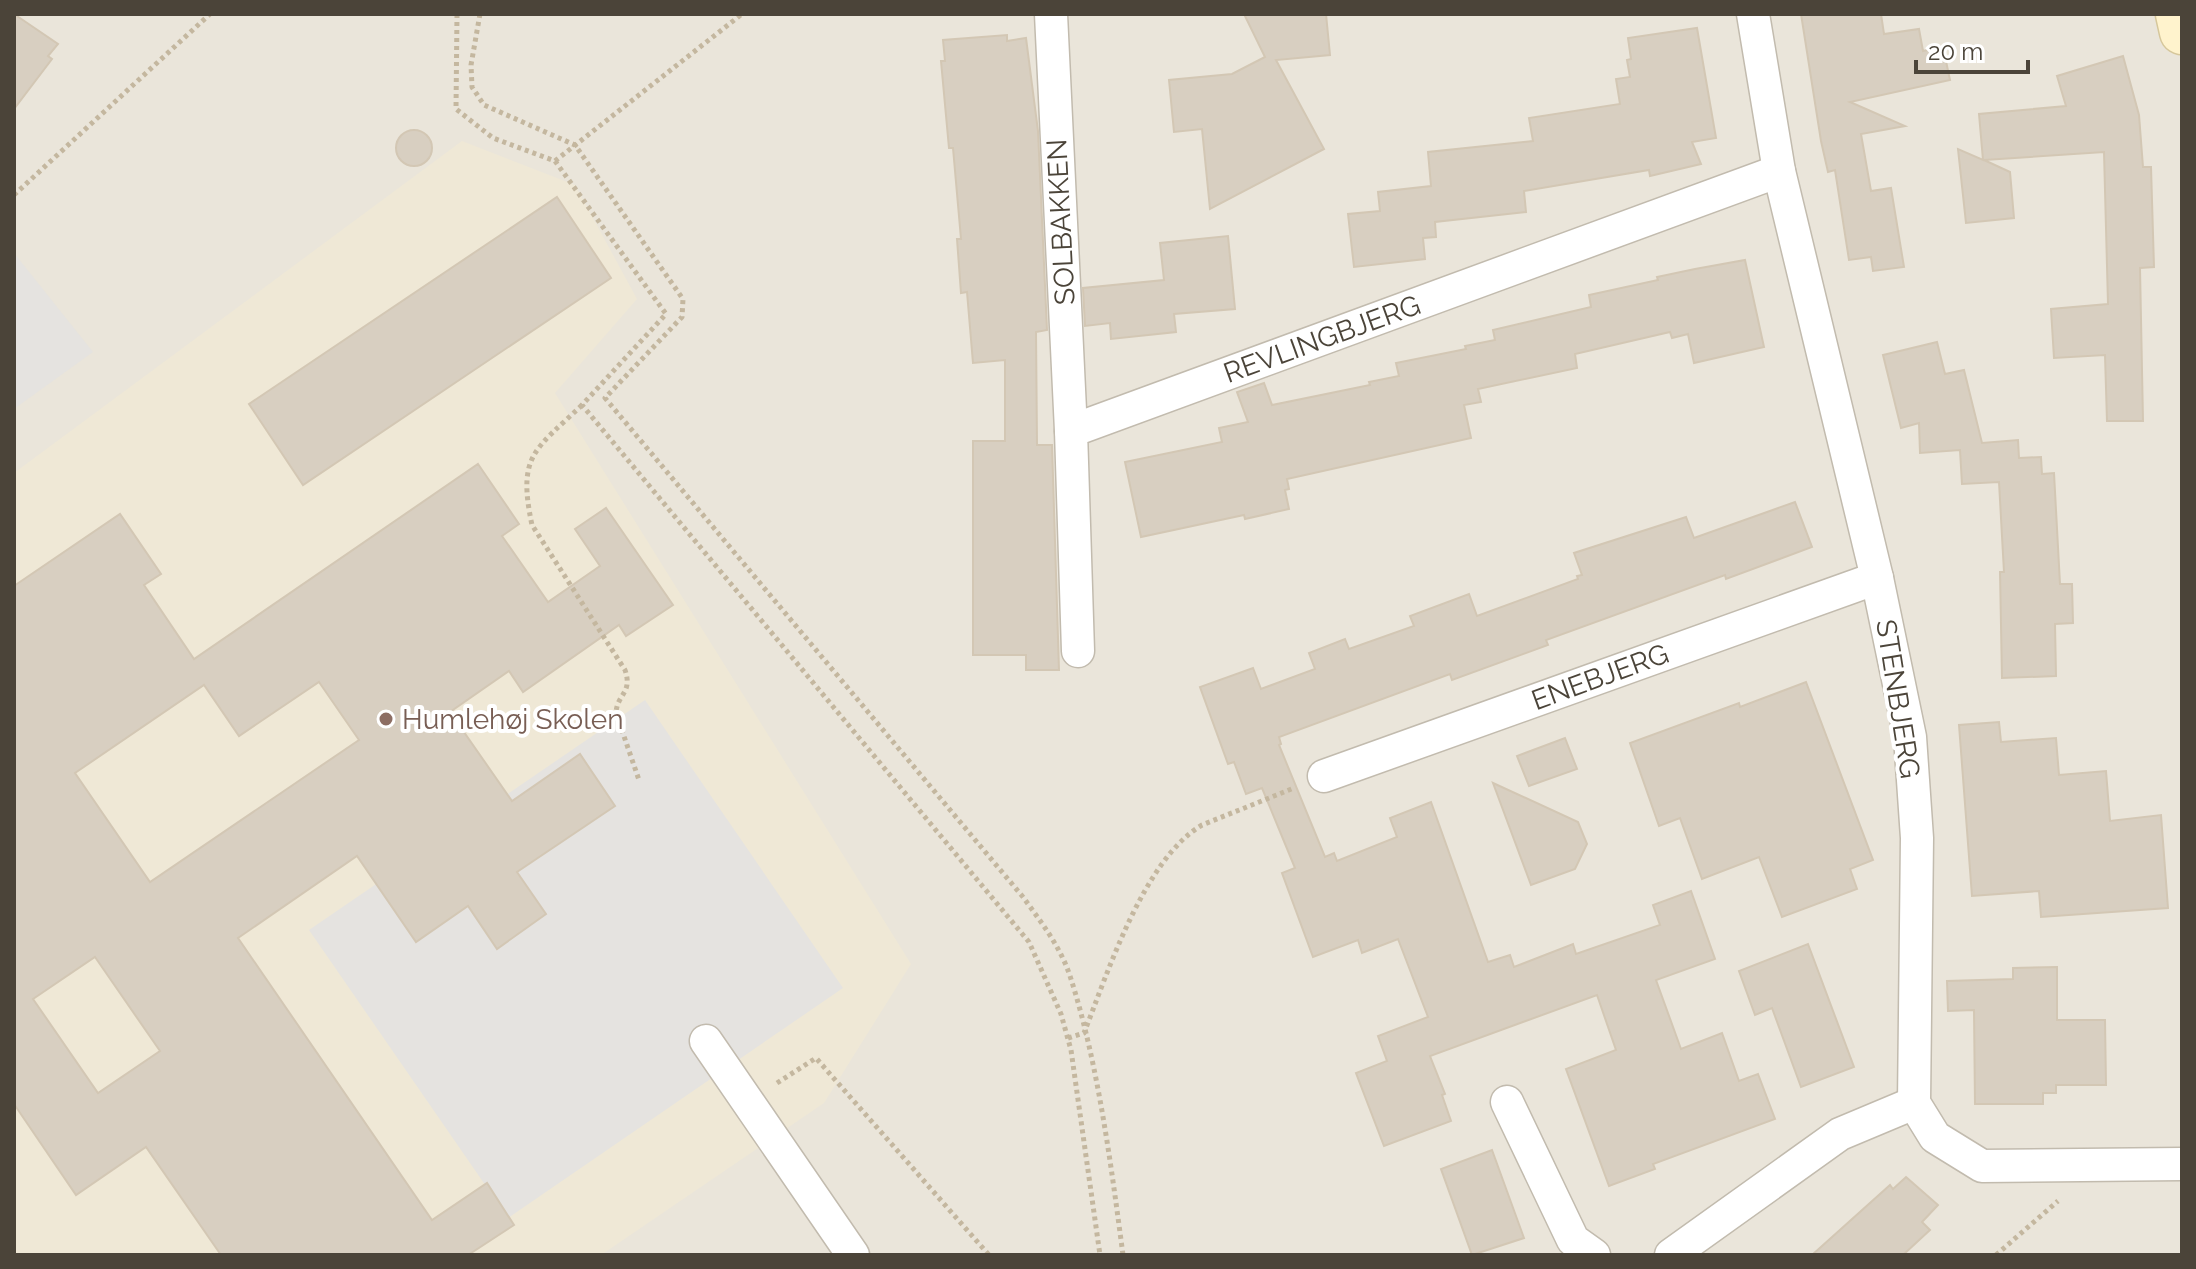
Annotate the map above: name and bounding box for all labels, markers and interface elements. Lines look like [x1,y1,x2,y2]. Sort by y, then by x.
scale bar [1916,24,2028,74]
text: 20 m [1928,37,1983,66]
street label: SOLBAKKEN [1040,138,1082,306]
street label: REVLINGBJERG [1219,288,1425,390]
street label: STENBJERG [1869,617,1927,781]
street label: ENEBJERG [1527,637,1673,717]
place label: Humlehøj Skolen [402,703,624,736]
marker: Humlehøj Skolen [377,710,395,728]

